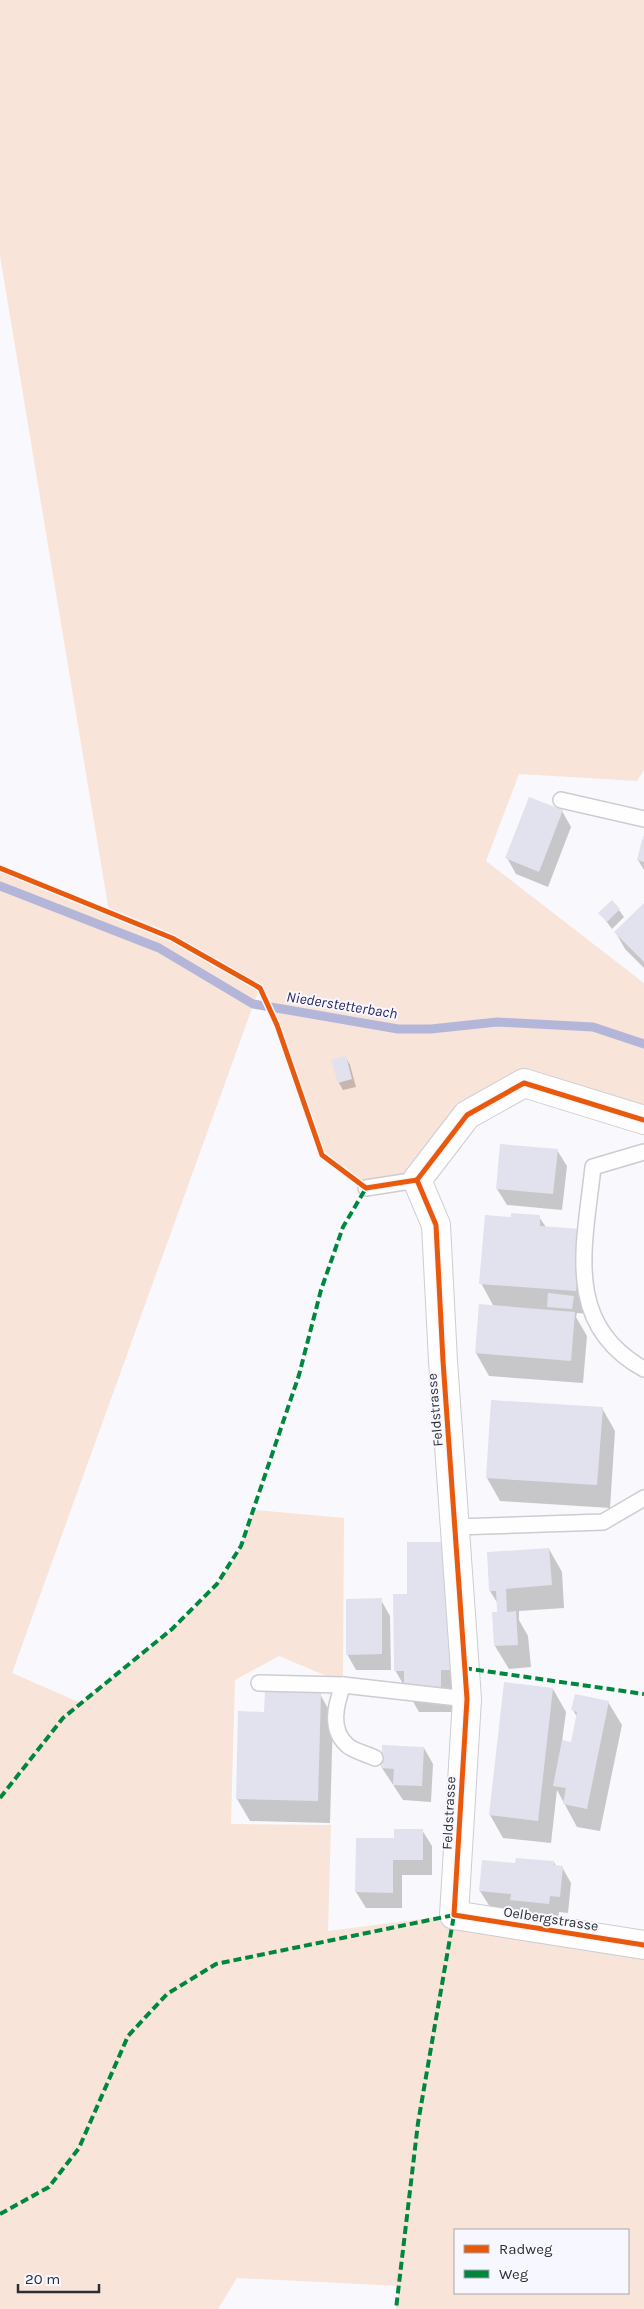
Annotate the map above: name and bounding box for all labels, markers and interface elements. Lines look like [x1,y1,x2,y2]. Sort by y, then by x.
water label: Niederstetterbach [285,987,399,1023]
street label: Feldstrasse [423,1373,447,1447]
street label: Feldstrasse [439,1776,459,1850]
street label: Oelbergstrasse [502,1903,600,1935]
legend [454,2229,629,2294]
text: Radweg [499,2240,553,2258]
scale bar [18,2262,99,2294]
text: Weg [499,2265,529,2283]
text: 20 m [25,2270,60,2288]

